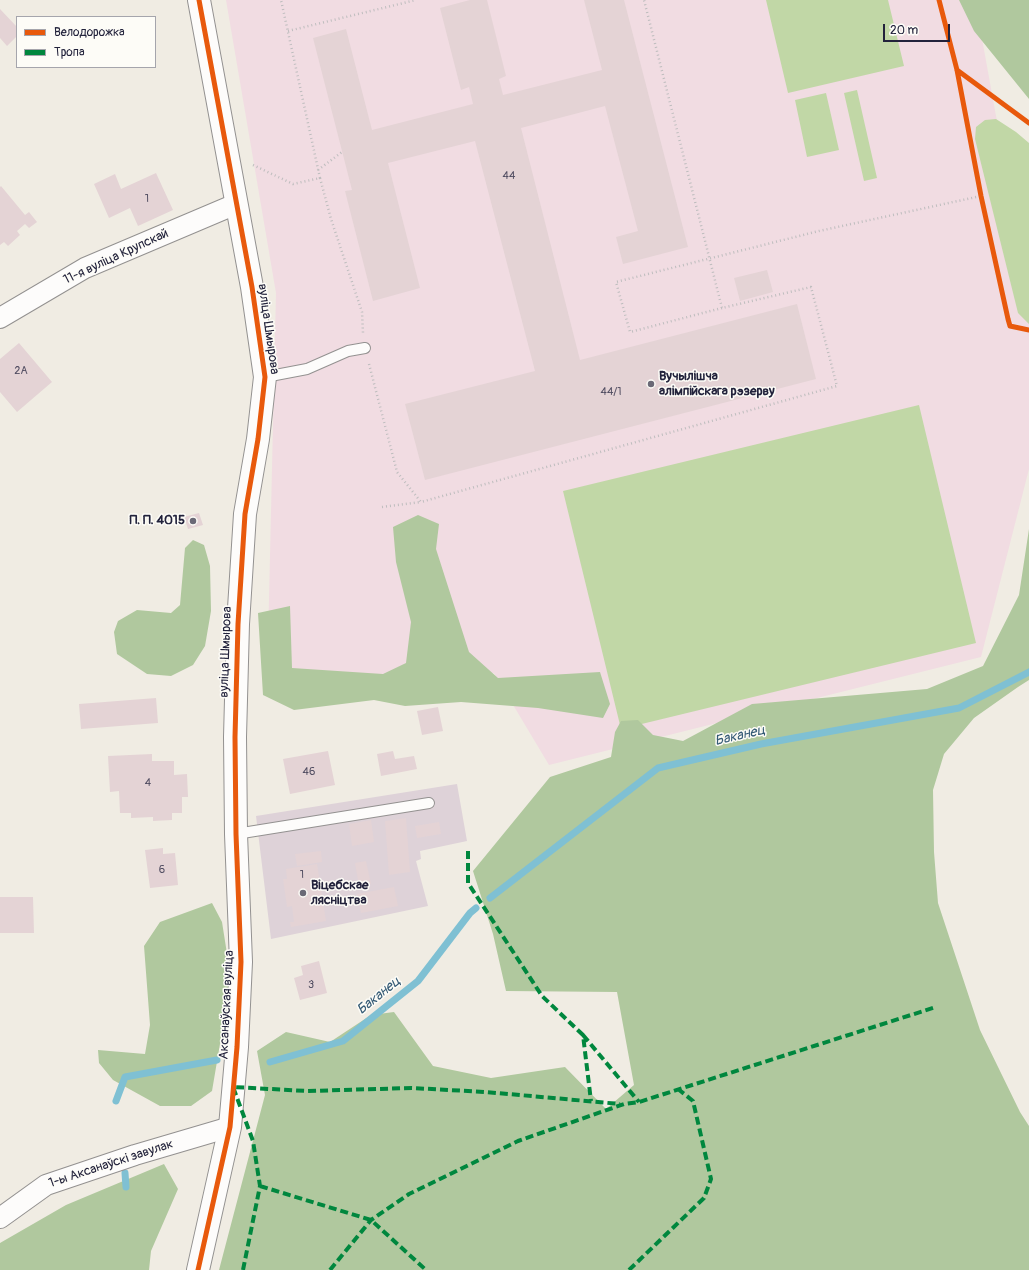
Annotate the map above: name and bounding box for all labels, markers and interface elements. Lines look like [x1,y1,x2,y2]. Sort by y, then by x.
legend [16,16,156,68]
scale bar [885,16,952,42]
text: 20 m [890,23,918,38]
text: Велодорожка [54,25,125,40]
text: Тропа [54,45,84,60]
house number: 44 [503,169,515,183]
house number: 1 [145,192,149,206]
street label: 11-я вуліца Крупскай [61,226,171,288]
street label: вуліца Шмырова [254,283,282,375]
house number: 2А [14,364,28,378]
place label: Вучылішча алімпійскага рэзерву [659,369,774,400]
marker: Вучылішча алімпійскага рэзерву [646,379,656,389]
house number: 44/1 [600,385,622,399]
place label: П. П. 4015 [130,513,185,529]
marker: П. П. 4015 [188,516,198,526]
street label: вуліца Шмырова [217,606,235,698]
water label: Баканец [713,722,767,750]
house number: 46 [303,765,315,779]
house number: 4 [145,776,151,790]
house number: 6 [159,863,165,877]
house number: 1 [300,868,304,882]
place label: Віцебскае лясніцтва [311,878,368,909]
marker: Віцебскае лясніцтва [298,888,308,898]
street label: Аксанаўская вуліца [216,950,238,1060]
water label: Баканец [354,973,404,1019]
house number: 3 [308,978,314,992]
street label: 1-ы Аксанаўскі завулак [47,1136,175,1192]

